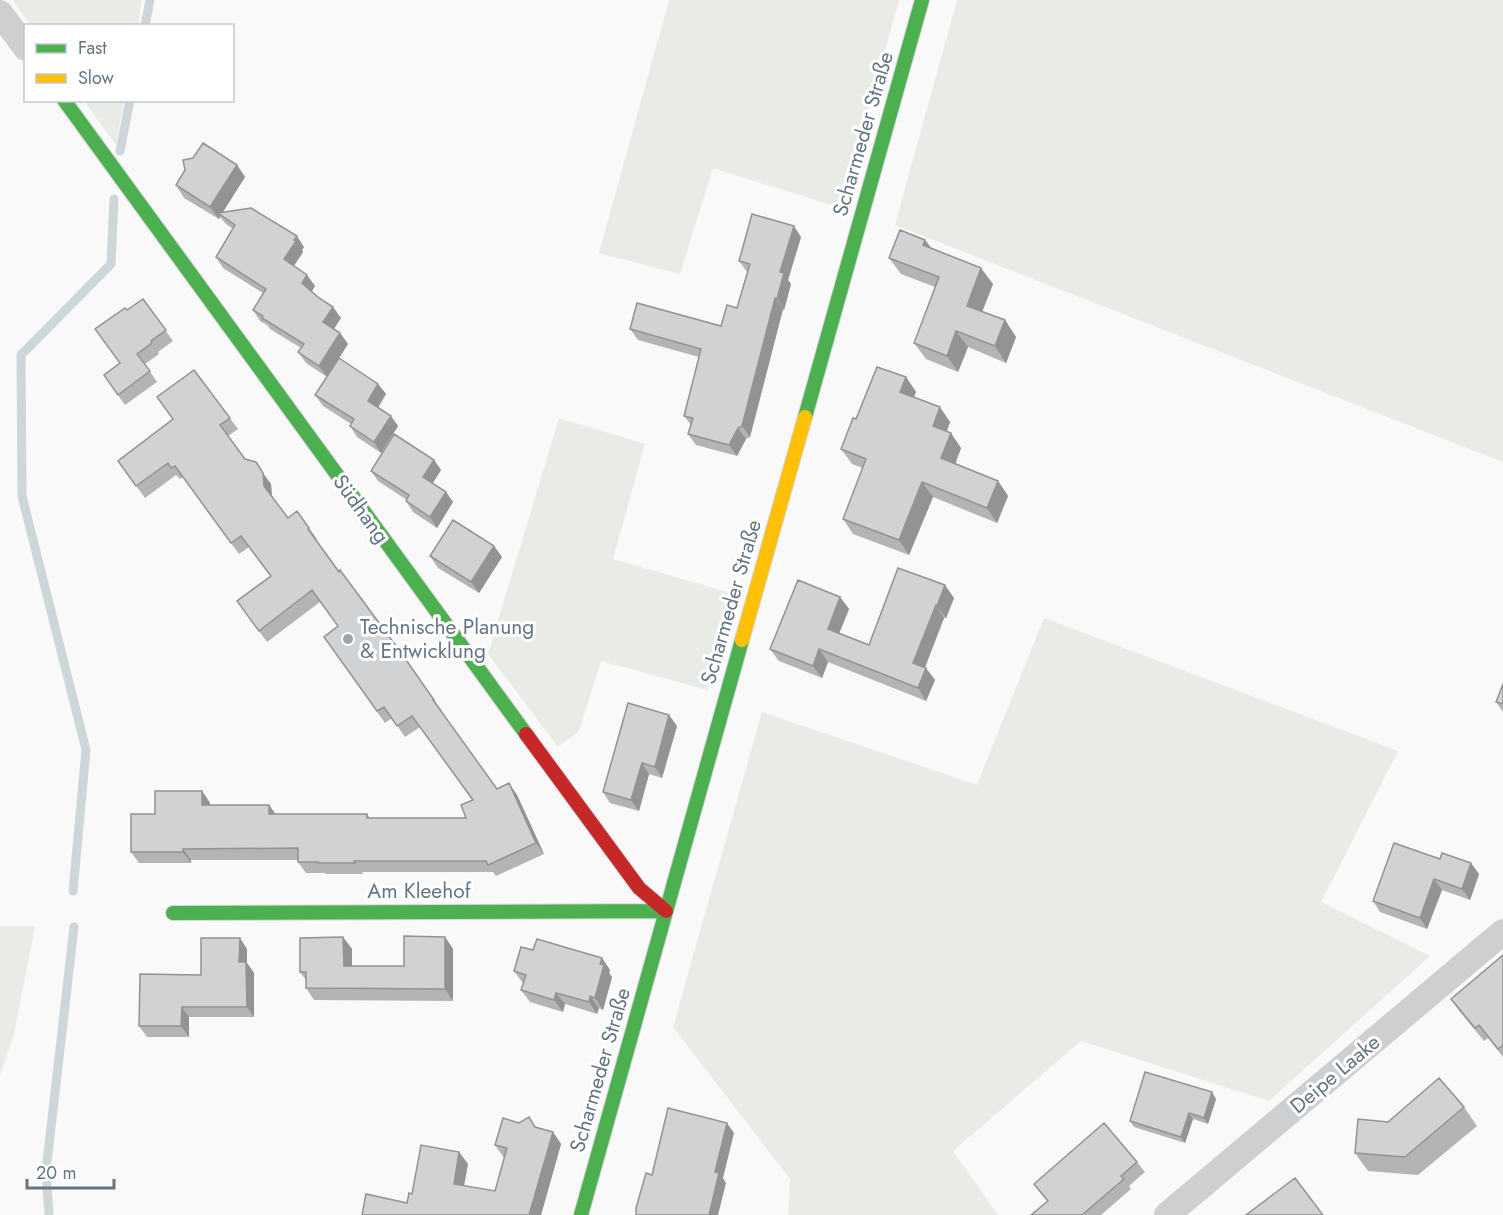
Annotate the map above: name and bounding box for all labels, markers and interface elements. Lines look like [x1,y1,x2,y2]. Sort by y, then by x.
legend [24,24,234,102]
text: Fast [78,35,107,61]
street label: Scharmeder Straße [825,48,901,220]
text: Slow [78,65,115,91]
street label: Südhang [326,468,396,550]
street label: Scharmeder Straße [693,516,769,688]
place label: Technische Planung & Entwicklung [360,612,534,666]
marker: Technische Planung & Entwicklung [341,632,355,646]
street label: Am Kleehof [367,876,472,906]
street label: Scharmeder Straße [562,984,638,1156]
street label: Deipe Laake [1284,1027,1387,1121]
scale bar [27,1152,114,1190]
text: 20 m [36,1160,76,1186]

